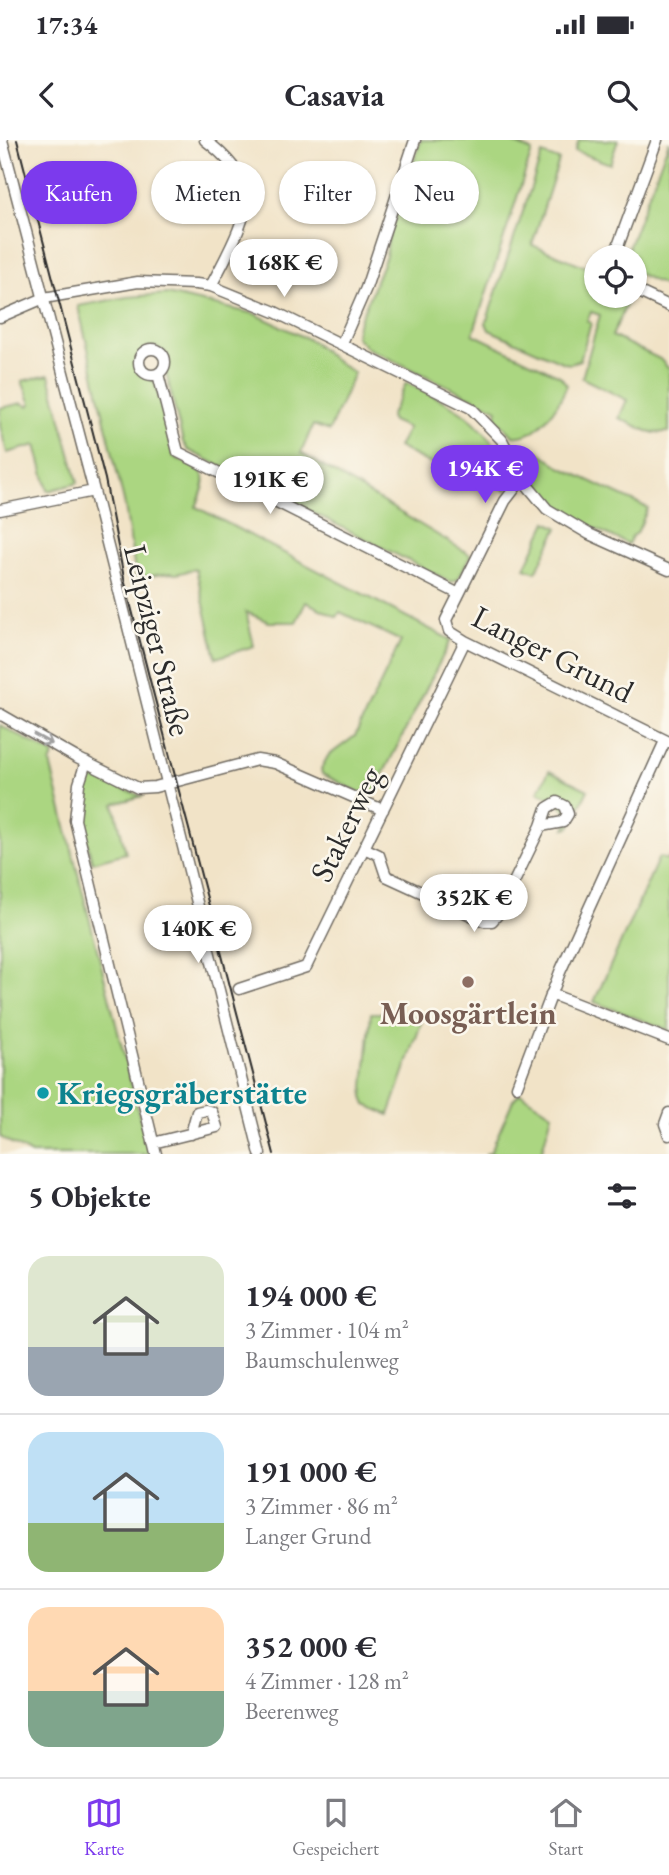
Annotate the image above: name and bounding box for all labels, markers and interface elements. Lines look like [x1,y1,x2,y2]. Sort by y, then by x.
text: 17:34 [35,8,97,42]
text: Casavia [285,74,385,116]
icon: back [28,76,66,114]
icon: search [603,76,641,114]
chip: Kaufen [21,161,137,224]
chip: Mieten [151,161,265,224]
chip: Filter [279,161,376,224]
chip: Neu [390,161,479,224]
pin: 168K € [227,240,341,299]
map controls [584,245,647,308]
button: locate [584,245,647,308]
text: 168K € [246,247,322,277]
pin: 194K € [428,446,542,505]
text: 194K € [447,453,523,483]
pin: 191K € [213,456,327,516]
text: 191K € [232,464,308,494]
street label: Leipziger Straße [114,540,202,740]
street label: Langer Grund [465,595,642,713]
one-way arrow [32,732,52,746]
street label: Stakerweg [300,758,392,889]
pin: 352K € [417,874,531,934]
text: 352K € [436,882,512,912]
pin: 140K € [141,906,255,965]
text: 140K € [160,913,236,943]
marker: Moosgärtlein [460,974,476,990]
place label: Moosgärtlein [379,992,557,1034]
place label: Kriegsgräberstätte [57,1072,307,1114]
marker: Kriegsgräberstätte [35,1085,51,1101]
text: 5 Objekte [28,1177,151,1216]
icon: filters [603,1177,641,1215]
text: 194 000 € [245,1276,377,1315]
icon: home [84,1284,168,1368]
text: 3 Zimmer · 104 m² [245,1315,409,1345]
text: Baumschulenweg [245,1345,399,1375]
text: 191 000 € [245,1452,377,1491]
icon: home [84,1460,168,1544]
text: 3 Zimmer · 86 m² [245,1491,398,1521]
text: Langer Grund [245,1521,371,1551]
text: 352 000 € [245,1627,377,1666]
icon: home [84,1635,168,1719]
text: 4 Zimmer · 128 m² [245,1666,409,1696]
text: Beerenweg [245,1696,339,1726]
tab: Karte [84,1794,124,1861]
tab: Gespeichert [292,1794,379,1861]
tab: Start [547,1794,585,1861]

